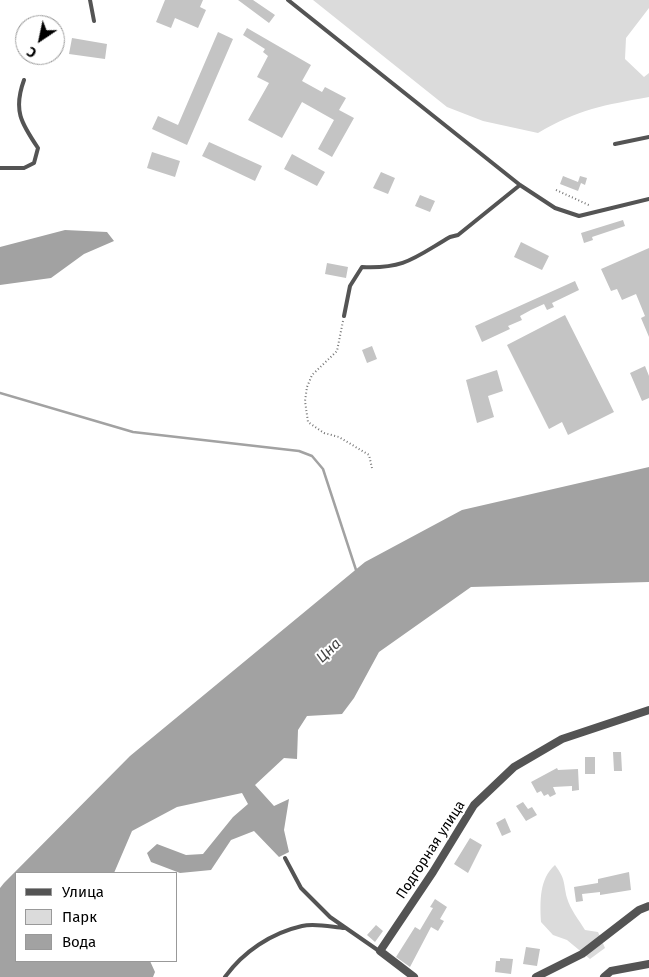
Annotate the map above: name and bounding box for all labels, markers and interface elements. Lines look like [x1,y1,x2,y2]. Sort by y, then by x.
north arrow [15,15,65,65]
text: С [24,43,40,61]
water label: Цна [313,635,345,667]
street label: Подгорная улица [393,798,469,902]
legend [15,872,178,962]
text: Улица [62,883,104,901]
text: Парк [62,908,97,926]
text: Вода [62,933,96,951]

